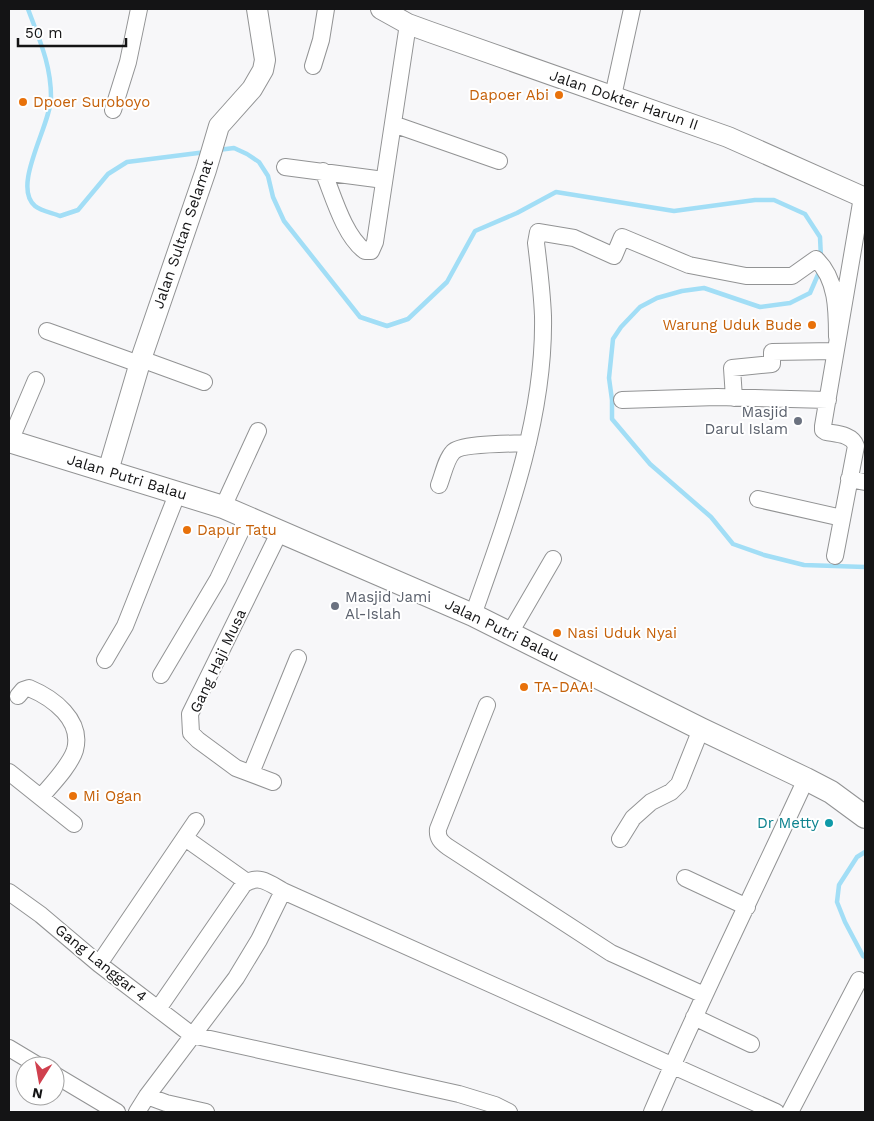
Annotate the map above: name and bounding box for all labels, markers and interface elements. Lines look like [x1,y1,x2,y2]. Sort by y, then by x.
scale bar [18,15,125,47]
text: 50 m [25,24,62,42]
street label: Jalan Dokter Harun II [547,66,701,134]
place label: Dapoer Abi [469,86,549,104]
marker: Dapoer Abi [553,89,565,101]
place label: Dpoer Suroboyo [33,93,150,111]
marker: Dpoer Suroboyo [17,96,29,108]
street label: Jalan Sultan Selamat [149,156,217,311]
place label: Warung Uduk Bude [662,316,802,334]
marker: Warung Uduk Bude [806,319,818,331]
place label: Masjid Darul Islam [705,403,788,438]
marker: Masjid Darul Islam [792,415,804,427]
street label: Jalan Putri Balau [65,450,189,504]
place label: Dapur Tatu [197,521,277,539]
marker: Dapur Tatu [181,524,193,536]
place label: Masjid Jami Al-Islah [345,588,431,623]
street label: Jalan Putri Balau [442,595,562,665]
marker: Masjid Jami Al-Islah [329,600,341,612]
street label: Gang Haji Musa [186,606,250,716]
place label: Nasi Uduk Nyai [567,624,677,642]
marker: Nasi Uduk Nyai [551,627,563,639]
place label: TA-DAA! [534,678,593,696]
marker: TA-DAA! [518,681,530,693]
place label: Mi Ogan [83,787,142,805]
marker: Mi Ogan [67,790,79,802]
place label: Dr Metty [757,814,819,832]
marker: Dr Metty [823,817,835,829]
street label: Gang Langgar 4 [51,920,151,1006]
north arrow [15,1056,65,1106]
text: N [31,1085,44,1103]

